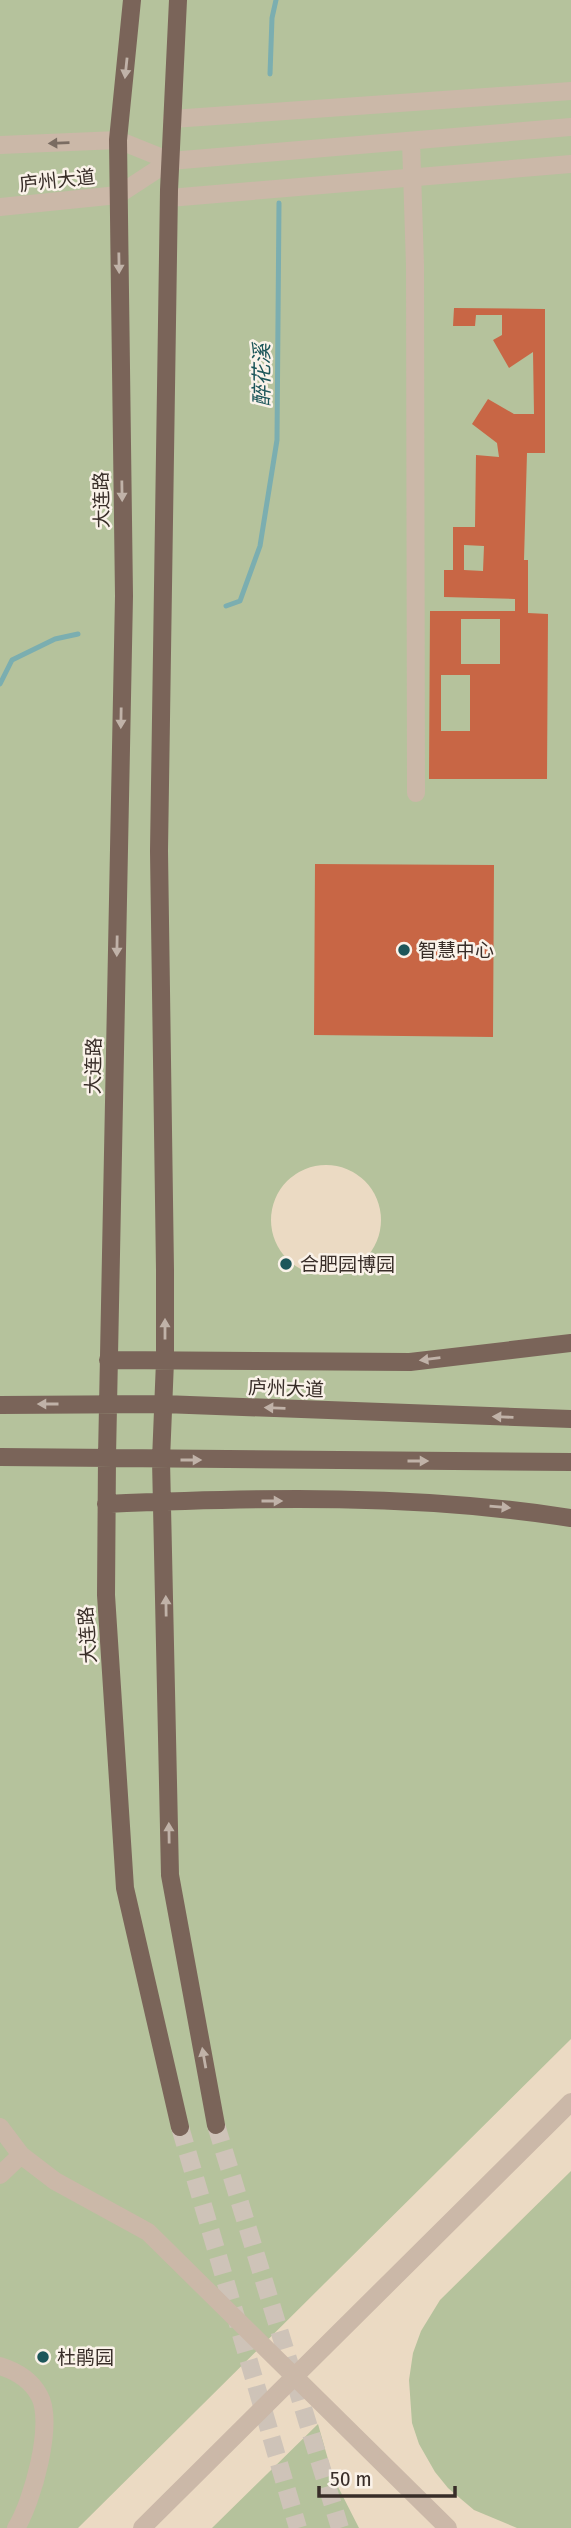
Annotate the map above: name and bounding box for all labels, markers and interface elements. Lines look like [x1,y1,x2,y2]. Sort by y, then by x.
one-way arrow [120,57,131,79]
one-way arrow [48,137,70,148]
street label: 庐州大道 [18,165,96,196]
one-way arrow [113,252,125,274]
water label: 醉花溪 [249,342,275,407]
street label: 大连路 [90,471,113,529]
one-way arrow [117,480,128,502]
one-way arrow [116,707,127,729]
one-way arrow [111,935,123,957]
place label: 智慧中心 [418,939,494,962]
marker: 智慧中心 [396,942,412,958]
street label: 大连路 [82,1037,105,1095]
place label: 合肥园博园 [300,1253,395,1276]
marker: 合肥园博园 [278,1256,294,1272]
one-way arrow [159,1318,171,1340]
one-way arrow [419,1354,441,1365]
street label: 庐州大道 [248,1376,324,1401]
one-way arrow [37,1399,59,1410]
one-way arrow [264,1403,286,1414]
one-way arrow [492,1411,514,1422]
one-way arrow [180,1454,202,1466]
one-way arrow [407,1456,429,1467]
one-way arrow [262,1495,284,1506]
one-way arrow [489,1502,511,1513]
one-way arrow [160,1594,171,1616]
street label: 大连路 [74,1606,101,1664]
one-way arrow [164,1822,175,1844]
one-way arrow [198,2047,209,2069]
place label: 杜鹃园 [57,2346,114,2369]
marker: 杜鹃园 [35,2349,51,2365]
scale bar [319,2454,456,2498]
text: 50 m [330,2466,372,2492]

